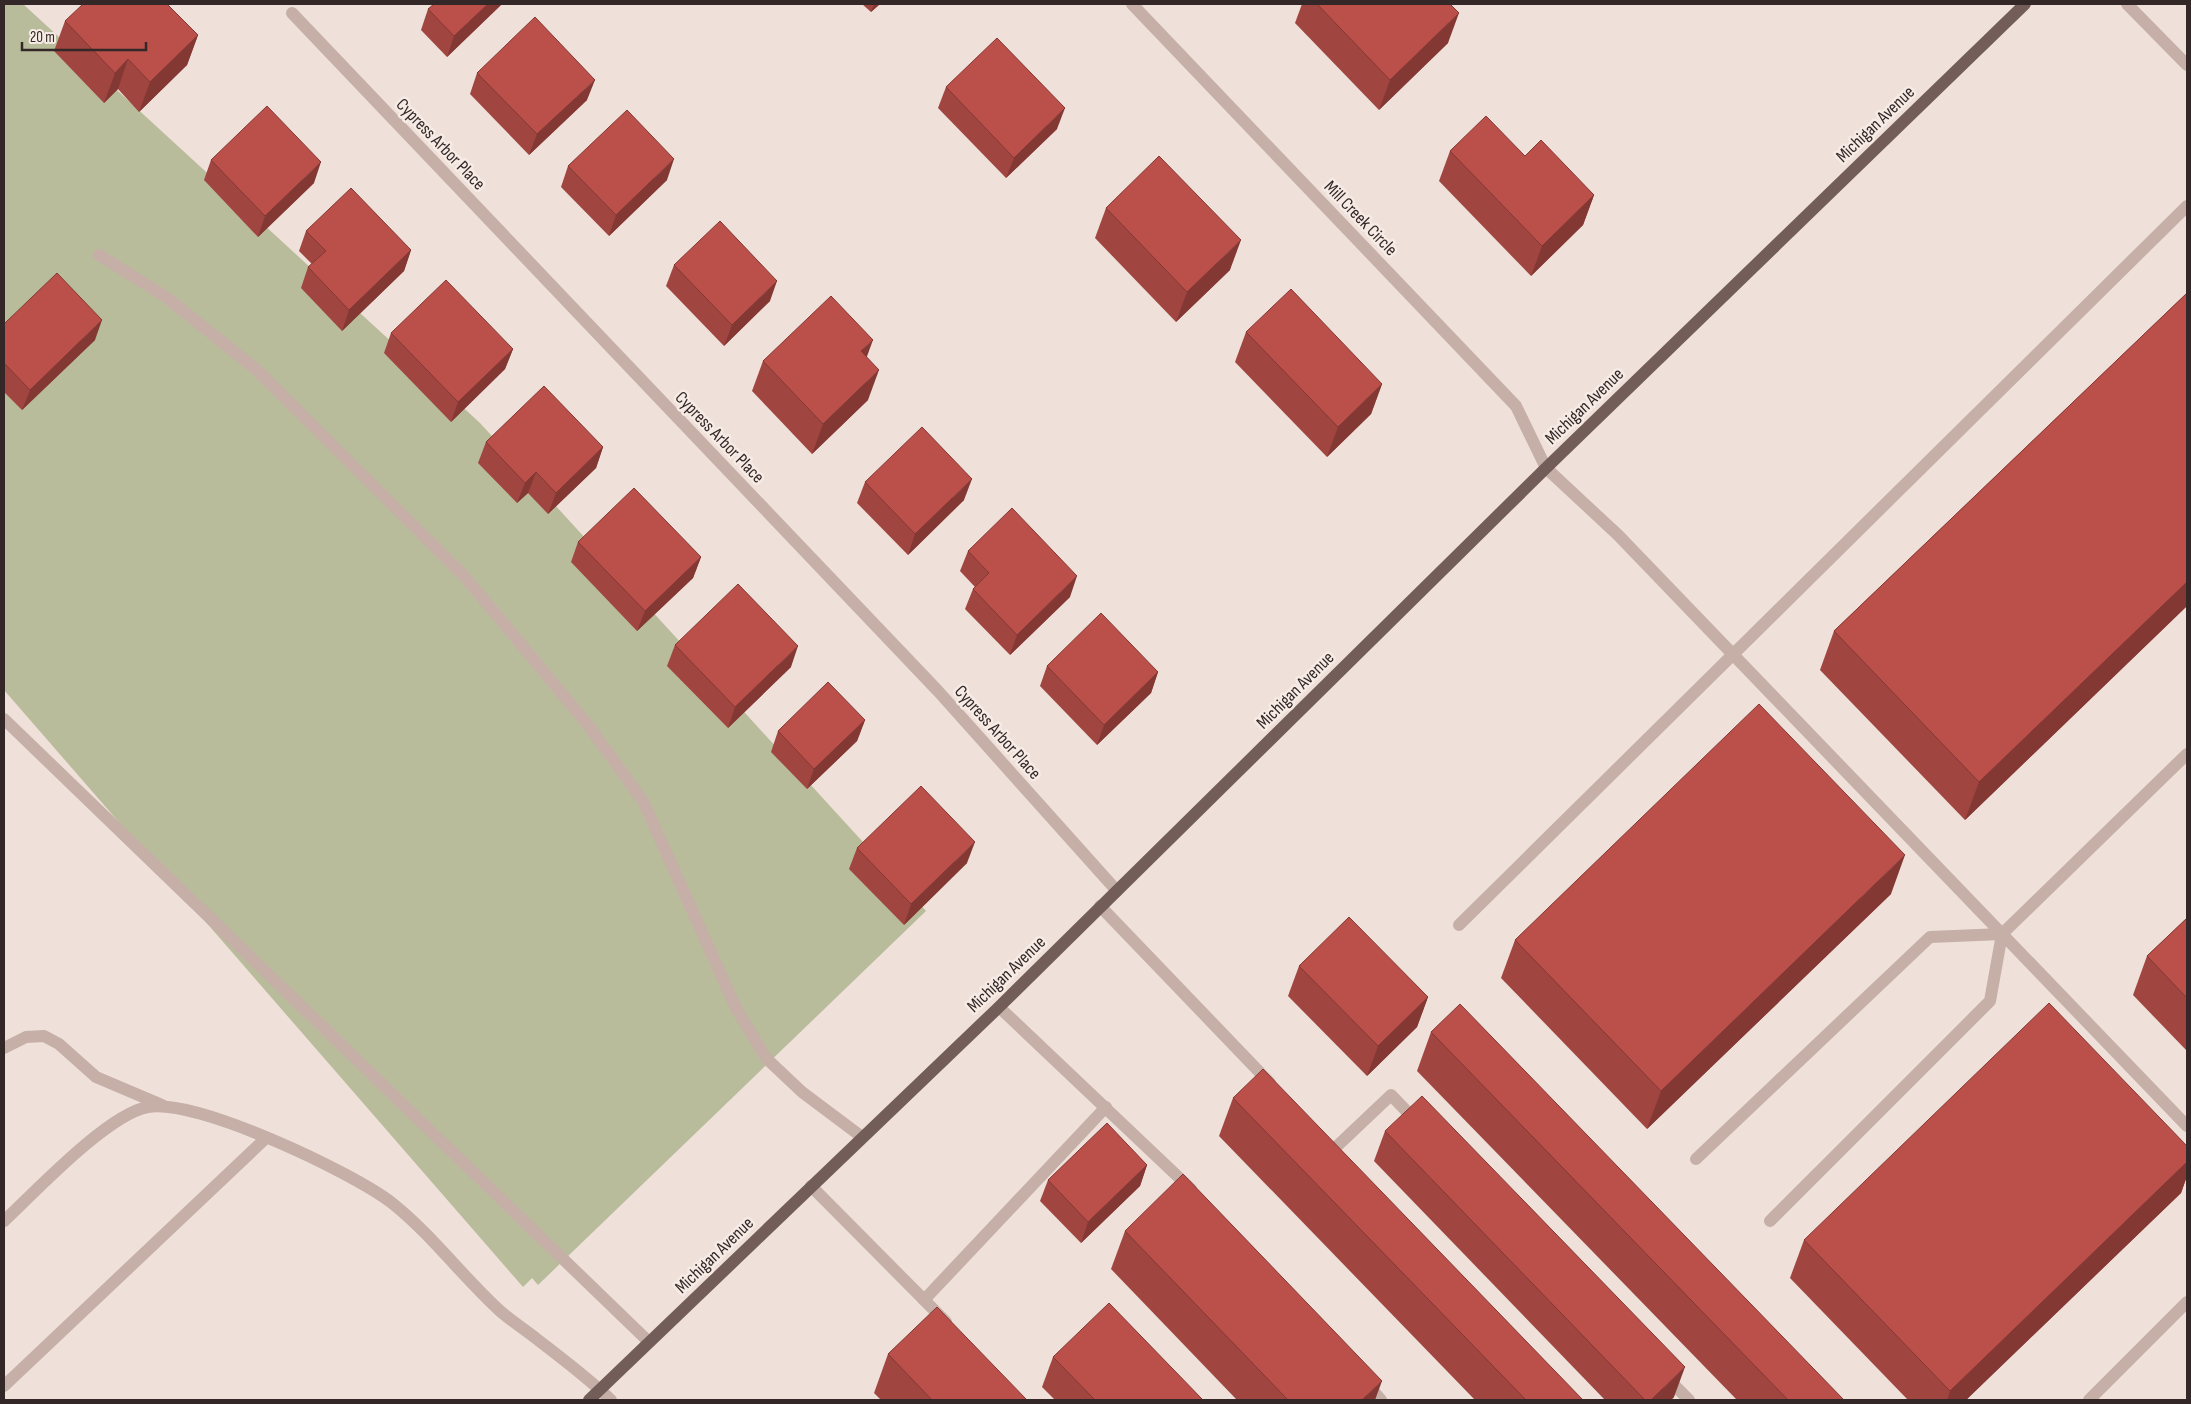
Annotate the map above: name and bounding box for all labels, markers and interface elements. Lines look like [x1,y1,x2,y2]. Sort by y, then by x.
scale bar [22,20,146,52]
text: 20 m [30,28,55,47]
street label: Michigan Avenue [1832,82,1919,167]
street label: Cypress Arbor Place [392,94,490,195]
street label: Mill Creek Circle [1320,176,1402,260]
street label: Michigan Avenue [1541,364,1628,449]
street label: Cypress Arbor Place [671,387,769,488]
street label: Michigan Avenue [1252,647,1338,733]
street label: Cypress Arbor Place [950,681,1045,784]
street label: Michigan Avenue [963,932,1050,1017]
street label: Michigan Avenue [671,1213,758,1298]

